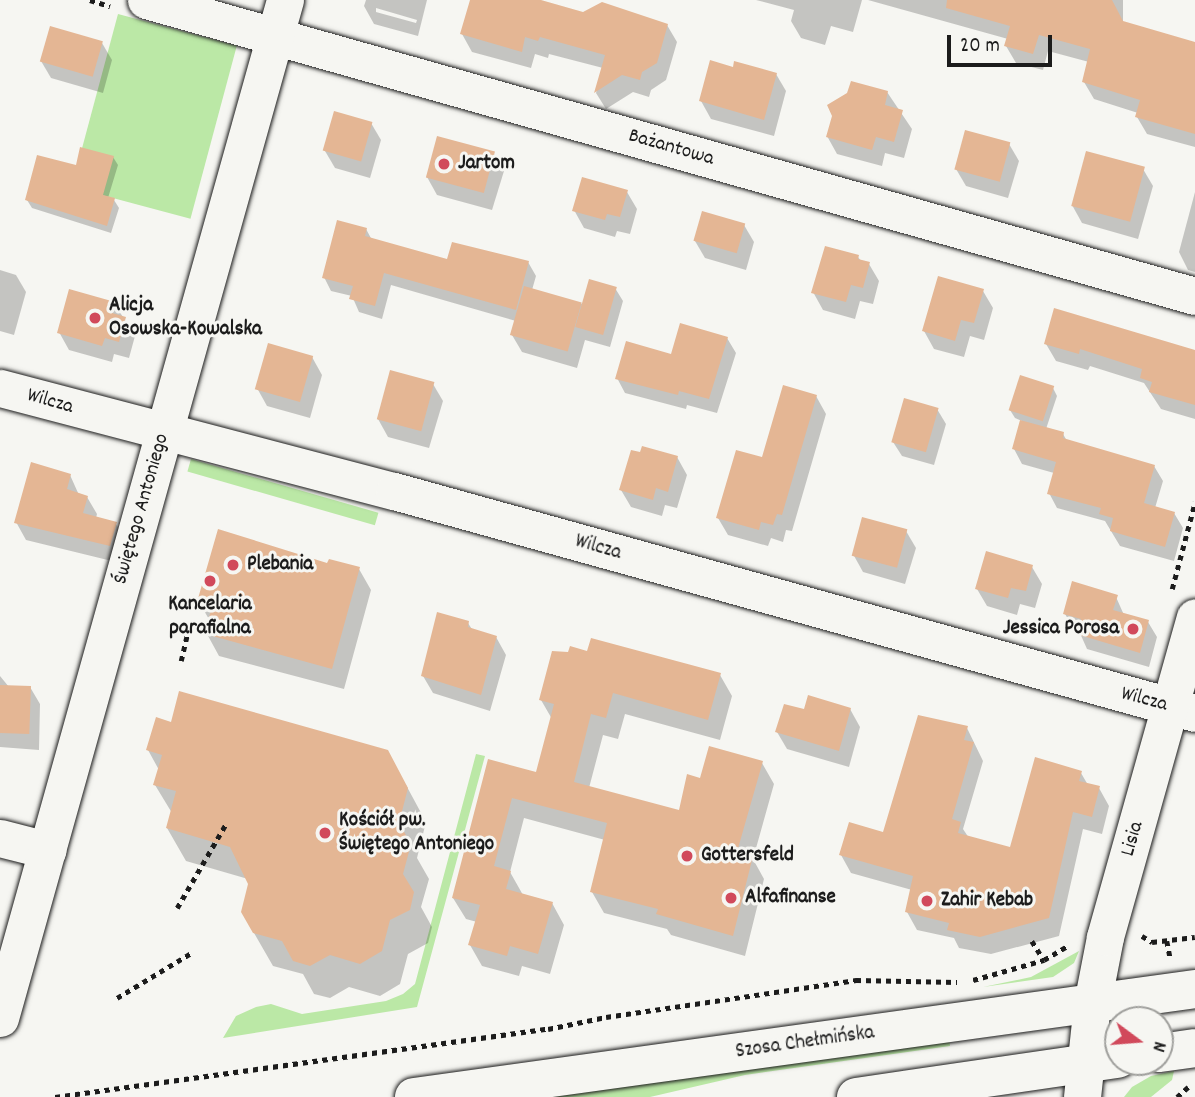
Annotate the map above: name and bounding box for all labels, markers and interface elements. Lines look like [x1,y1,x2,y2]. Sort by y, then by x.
scale bar [950,21,1055,65]
text: 20 m [960,32,1000,62]
street label: Bażantowa [625,124,717,172]
place label: Jartom [458,151,515,177]
marker: Jartom [436,156,452,172]
place label: Alicja Osowska-Kowalska [109,293,262,343]
marker: Alicja Osowska-Kowalska [87,310,103,326]
street label: Wilcza [24,383,76,421]
street label: Świętego Antoniego [109,431,175,587]
street label: Wilcza [572,529,624,567]
place label: Plebania [247,552,313,578]
marker: Plebania [225,557,241,573]
marker: Kancelaria parafialna [202,573,218,589]
place label: Kancelaria parafialna [168,592,252,642]
place label: Jessica Porosa [1003,616,1119,642]
marker: Jessica Porosa [1125,621,1141,637]
street label: Wilcza [1118,682,1170,718]
place label: Kościół pw. Świętego Antoniego [339,808,494,858]
street label: Lisia [1116,819,1150,859]
marker: Kościół pw. Świętego Antoniego [317,825,333,841]
place label: Gottersfeld [701,843,794,869]
marker: Gottersfeld [679,848,695,864]
place label: Alfafinanse [745,885,836,911]
place label: Zahir Kebab [941,888,1033,914]
marker: Alfafinanse [723,890,739,906]
marker: Zahir Kebab [919,893,935,909]
north arrow [1104,1006,1174,1076]
street label: Szosa Chełmińska [734,1021,876,1065]
text: N [1143,1038,1172,1055]

